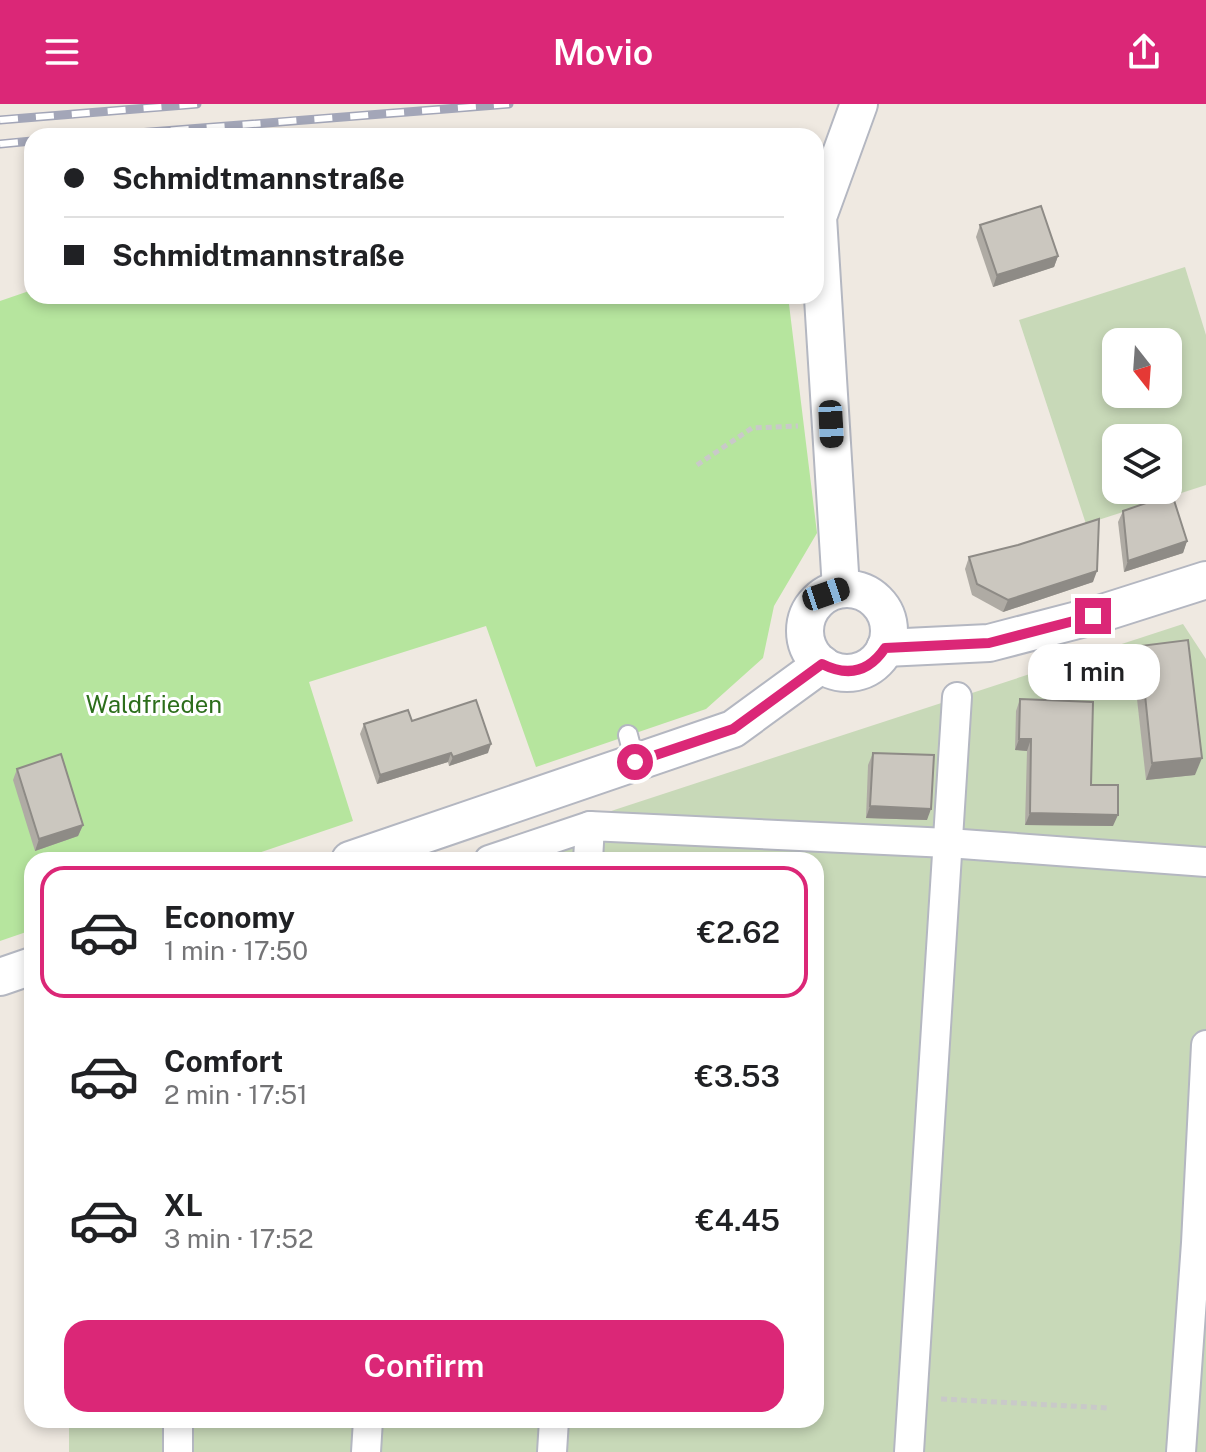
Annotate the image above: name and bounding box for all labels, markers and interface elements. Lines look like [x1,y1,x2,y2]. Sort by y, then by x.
icon: menu [40,30,84,74]
icon: share [1122,30,1166,74]
text: Movio [553,31,653,73]
text: Schmidtmannstraße [112,160,405,196]
text: Schmidtmannstraße [112,237,405,273]
north arrow [1102,328,1182,408]
map controls [1102,328,1182,504]
car [818,399,844,449]
button: layers [1102,424,1182,504]
car [799,575,853,613]
route end [1075,598,1111,634]
callout: 1 min [1027,644,1159,700]
text: 1 min [1063,656,1125,687]
park label: Waldfrieden [86,690,222,718]
route start [617,744,653,780]
icon: car [68,896,140,968]
text: Economy [164,899,295,935]
text: €2.62 [697,914,780,950]
text: 1 min · 17:50 [164,935,308,966]
icon: car [68,1040,140,1112]
text: Comfort [164,1043,283,1079]
text: €3.53 [695,1058,780,1094]
text: 2 min · 17:51 [164,1079,308,1110]
icon: car [68,1184,140,1256]
text: XL [164,1187,203,1223]
text: €4.45 [696,1202,780,1238]
text: 3 min · 17:52 [164,1223,313,1254]
button: Confirm [64,1320,784,1412]

